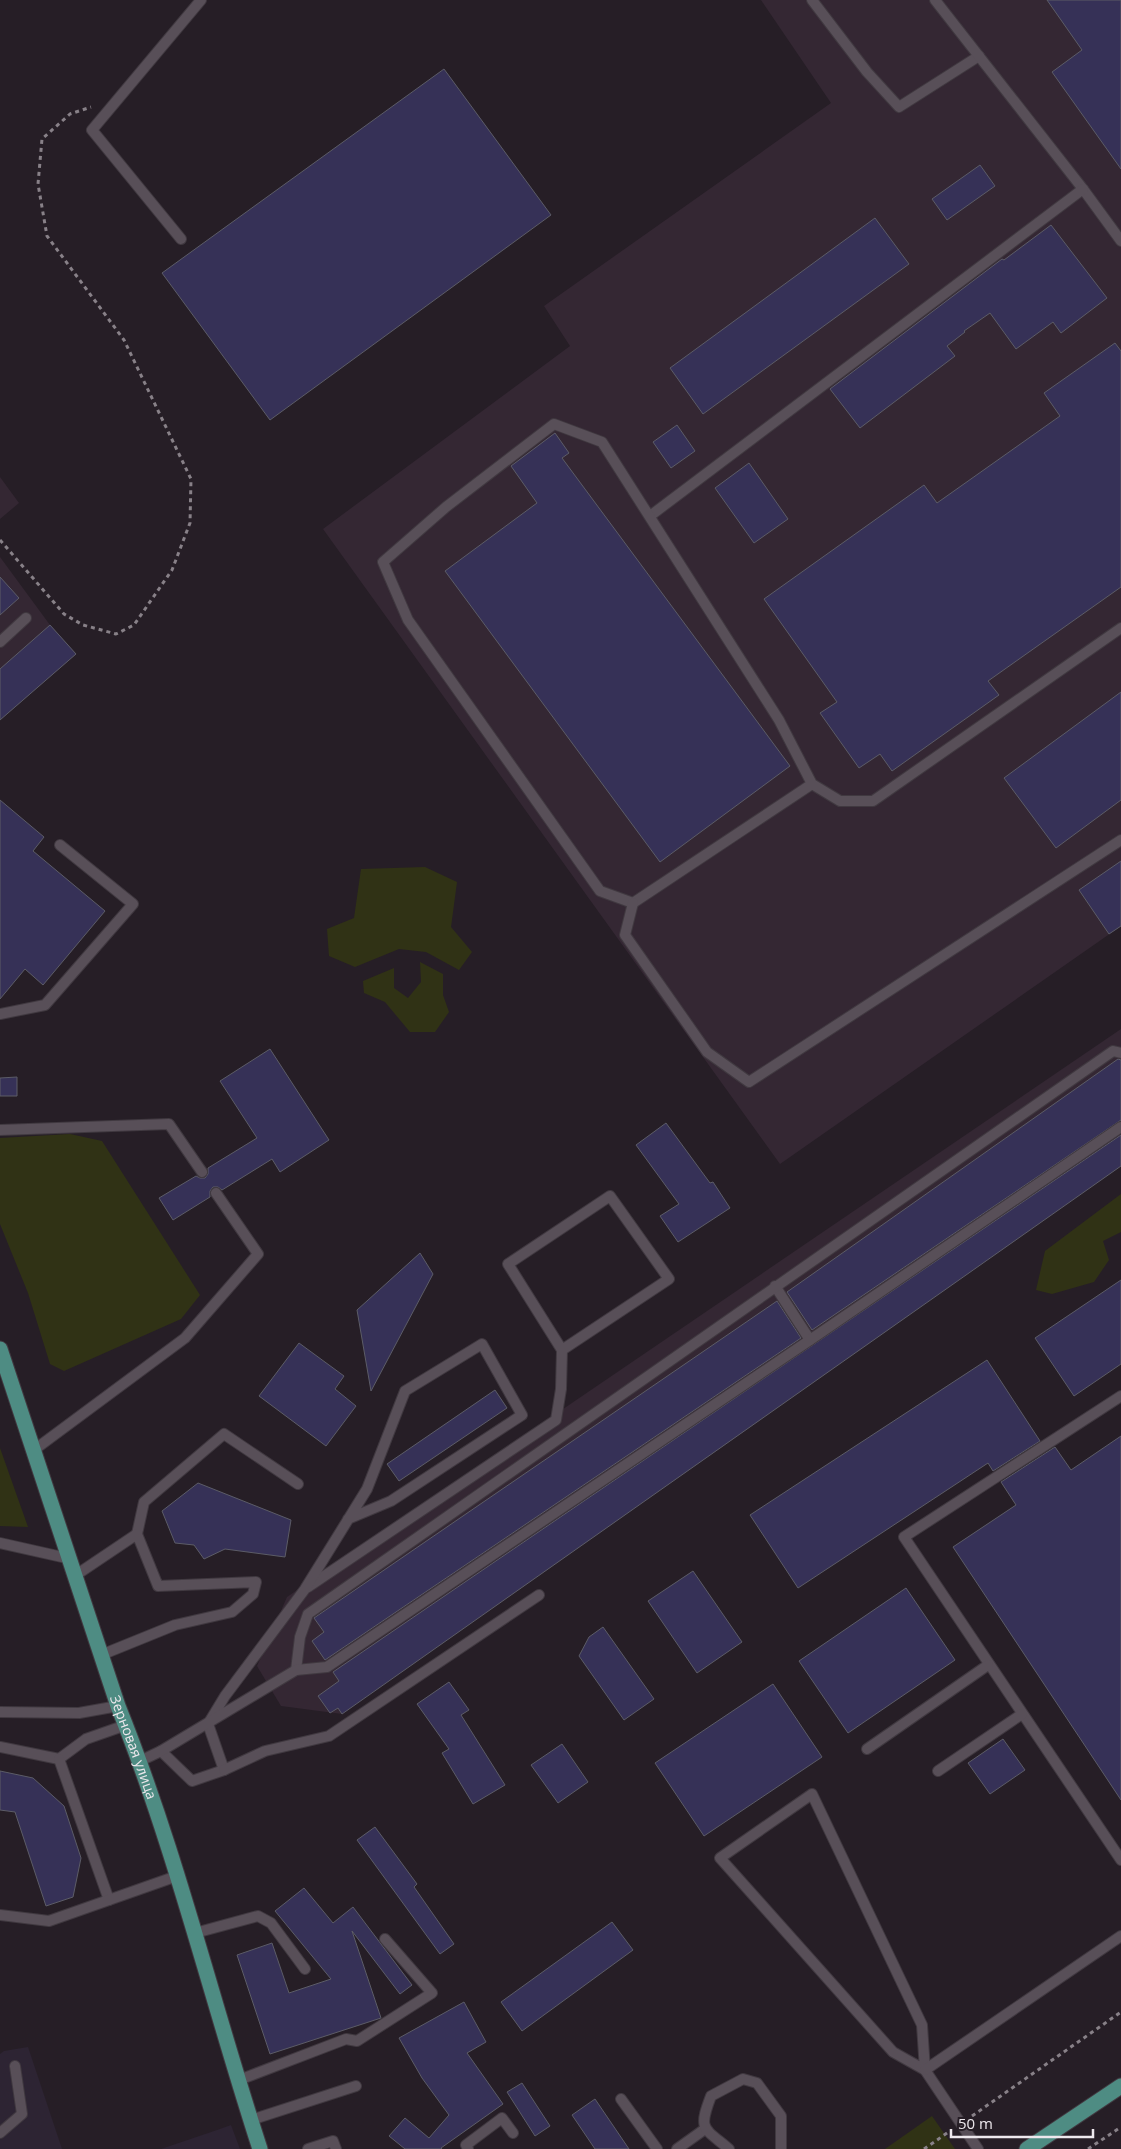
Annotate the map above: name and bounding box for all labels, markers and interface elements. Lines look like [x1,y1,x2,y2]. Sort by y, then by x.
street label: Зерновая улица [106,1693,162,1802]
scale bar [951,2106,1094,2138]
text: 50 m [958,2113,993,2133]

